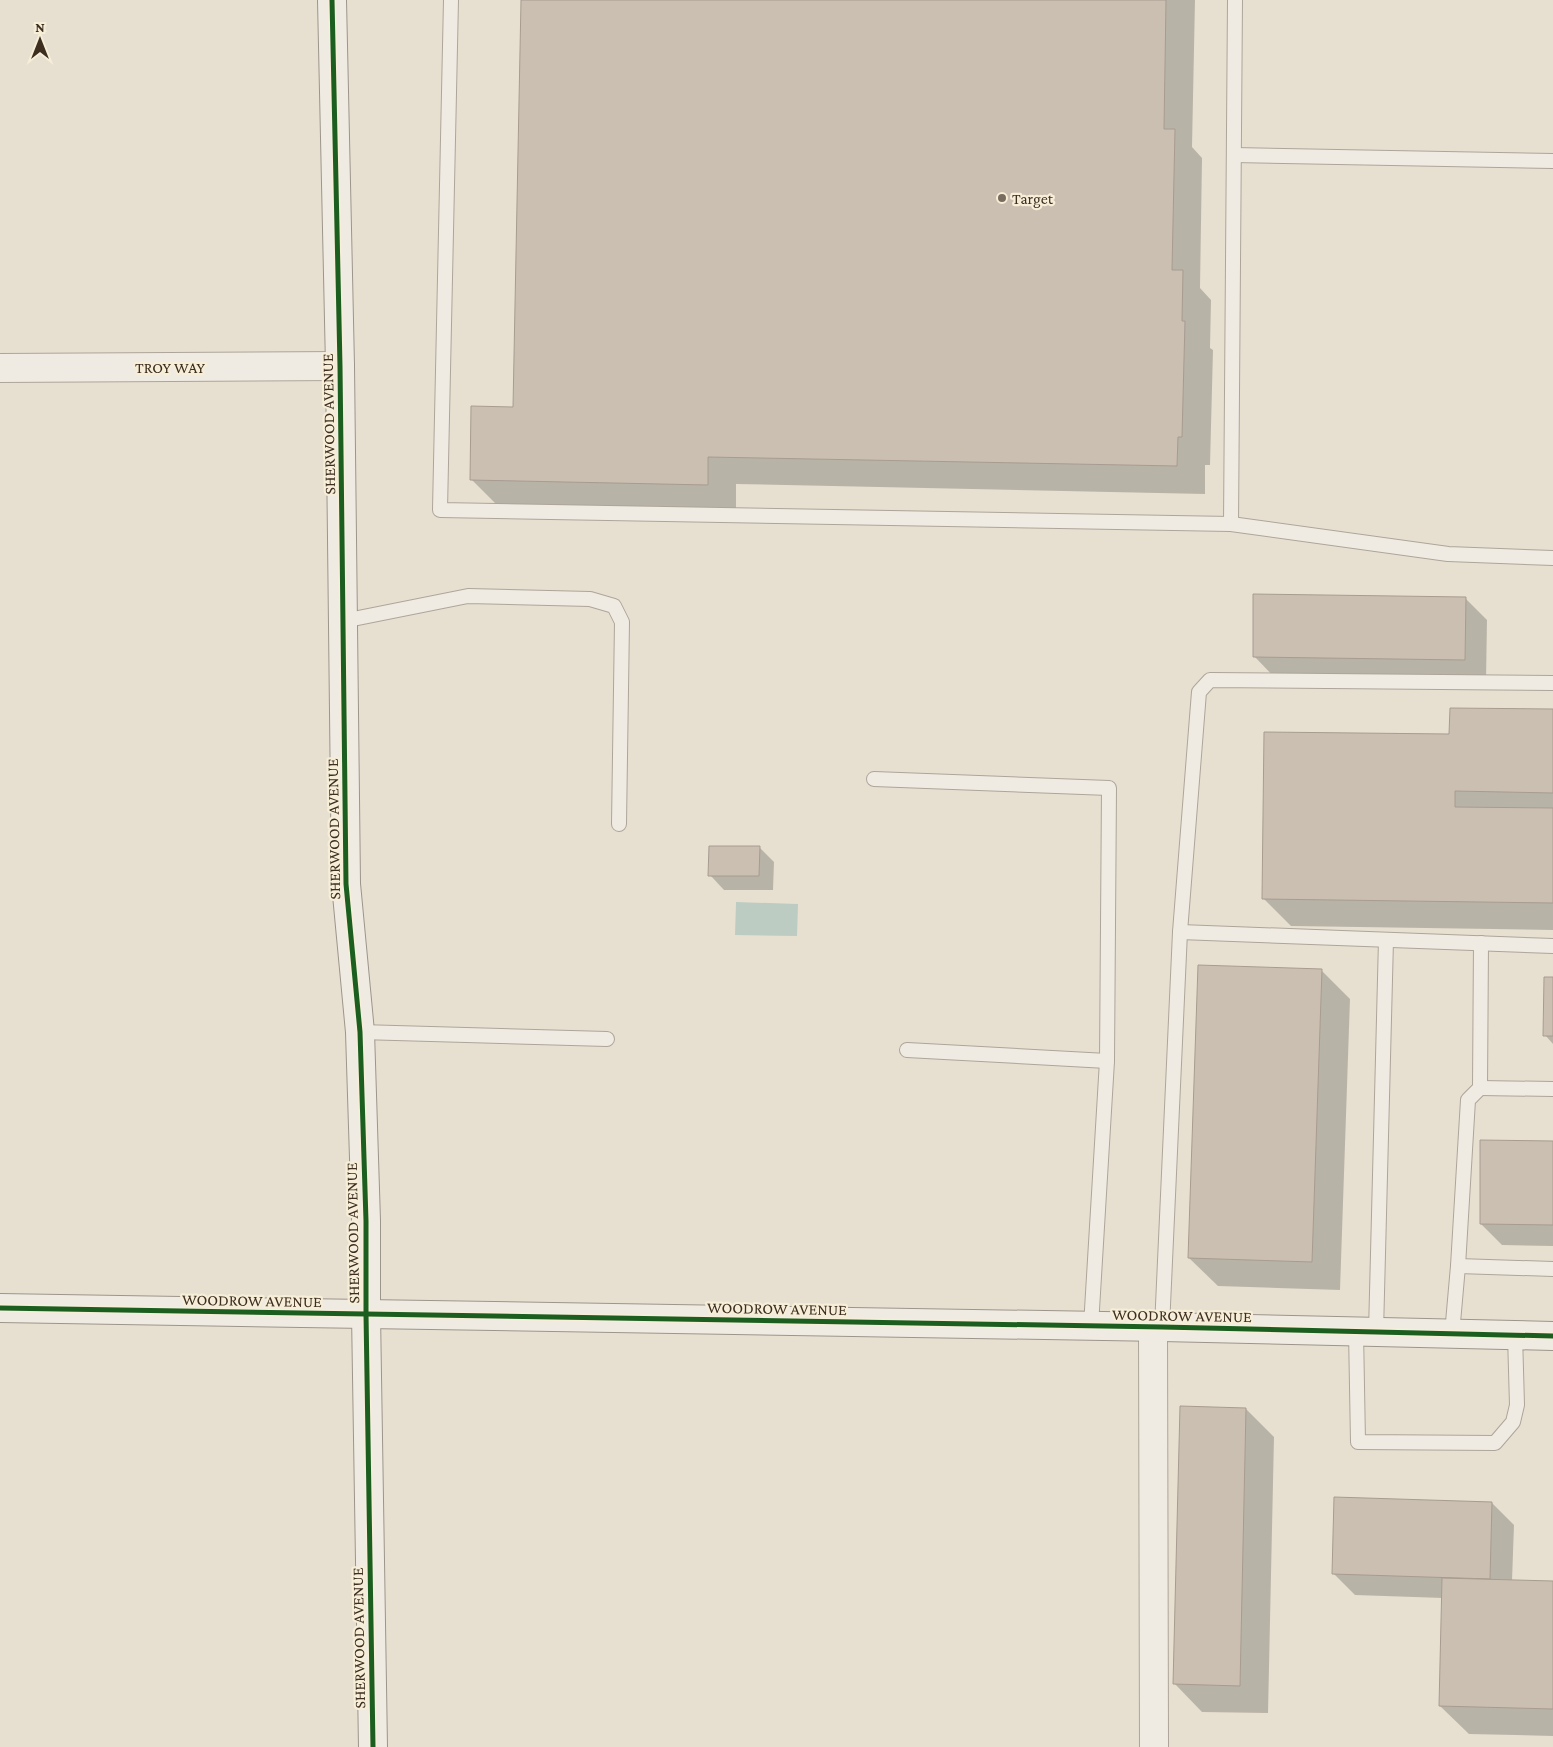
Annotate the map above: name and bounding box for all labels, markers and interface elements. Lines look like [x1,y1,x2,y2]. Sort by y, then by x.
north arrow [15,15,65,65]
text: N [35,19,45,35]
place label: Target [1012,190,1054,208]
marker: Target [996,192,1008,204]
street label: SHERWOOD AVENUE [319,353,338,495]
street label: TROY WAY [135,359,206,376]
street label: SHERWOOD AVENUE [324,758,343,900]
street label: SHERWOOD AVENUE [343,1162,362,1304]
street label: WOODROW AVENUE [182,1291,322,1310]
street label: WOODROW AVENUE [707,1299,847,1318]
street label: WOODROW AVENUE [1112,1306,1252,1325]
street label: SHERWOOD AVENUE [349,1567,368,1709]

